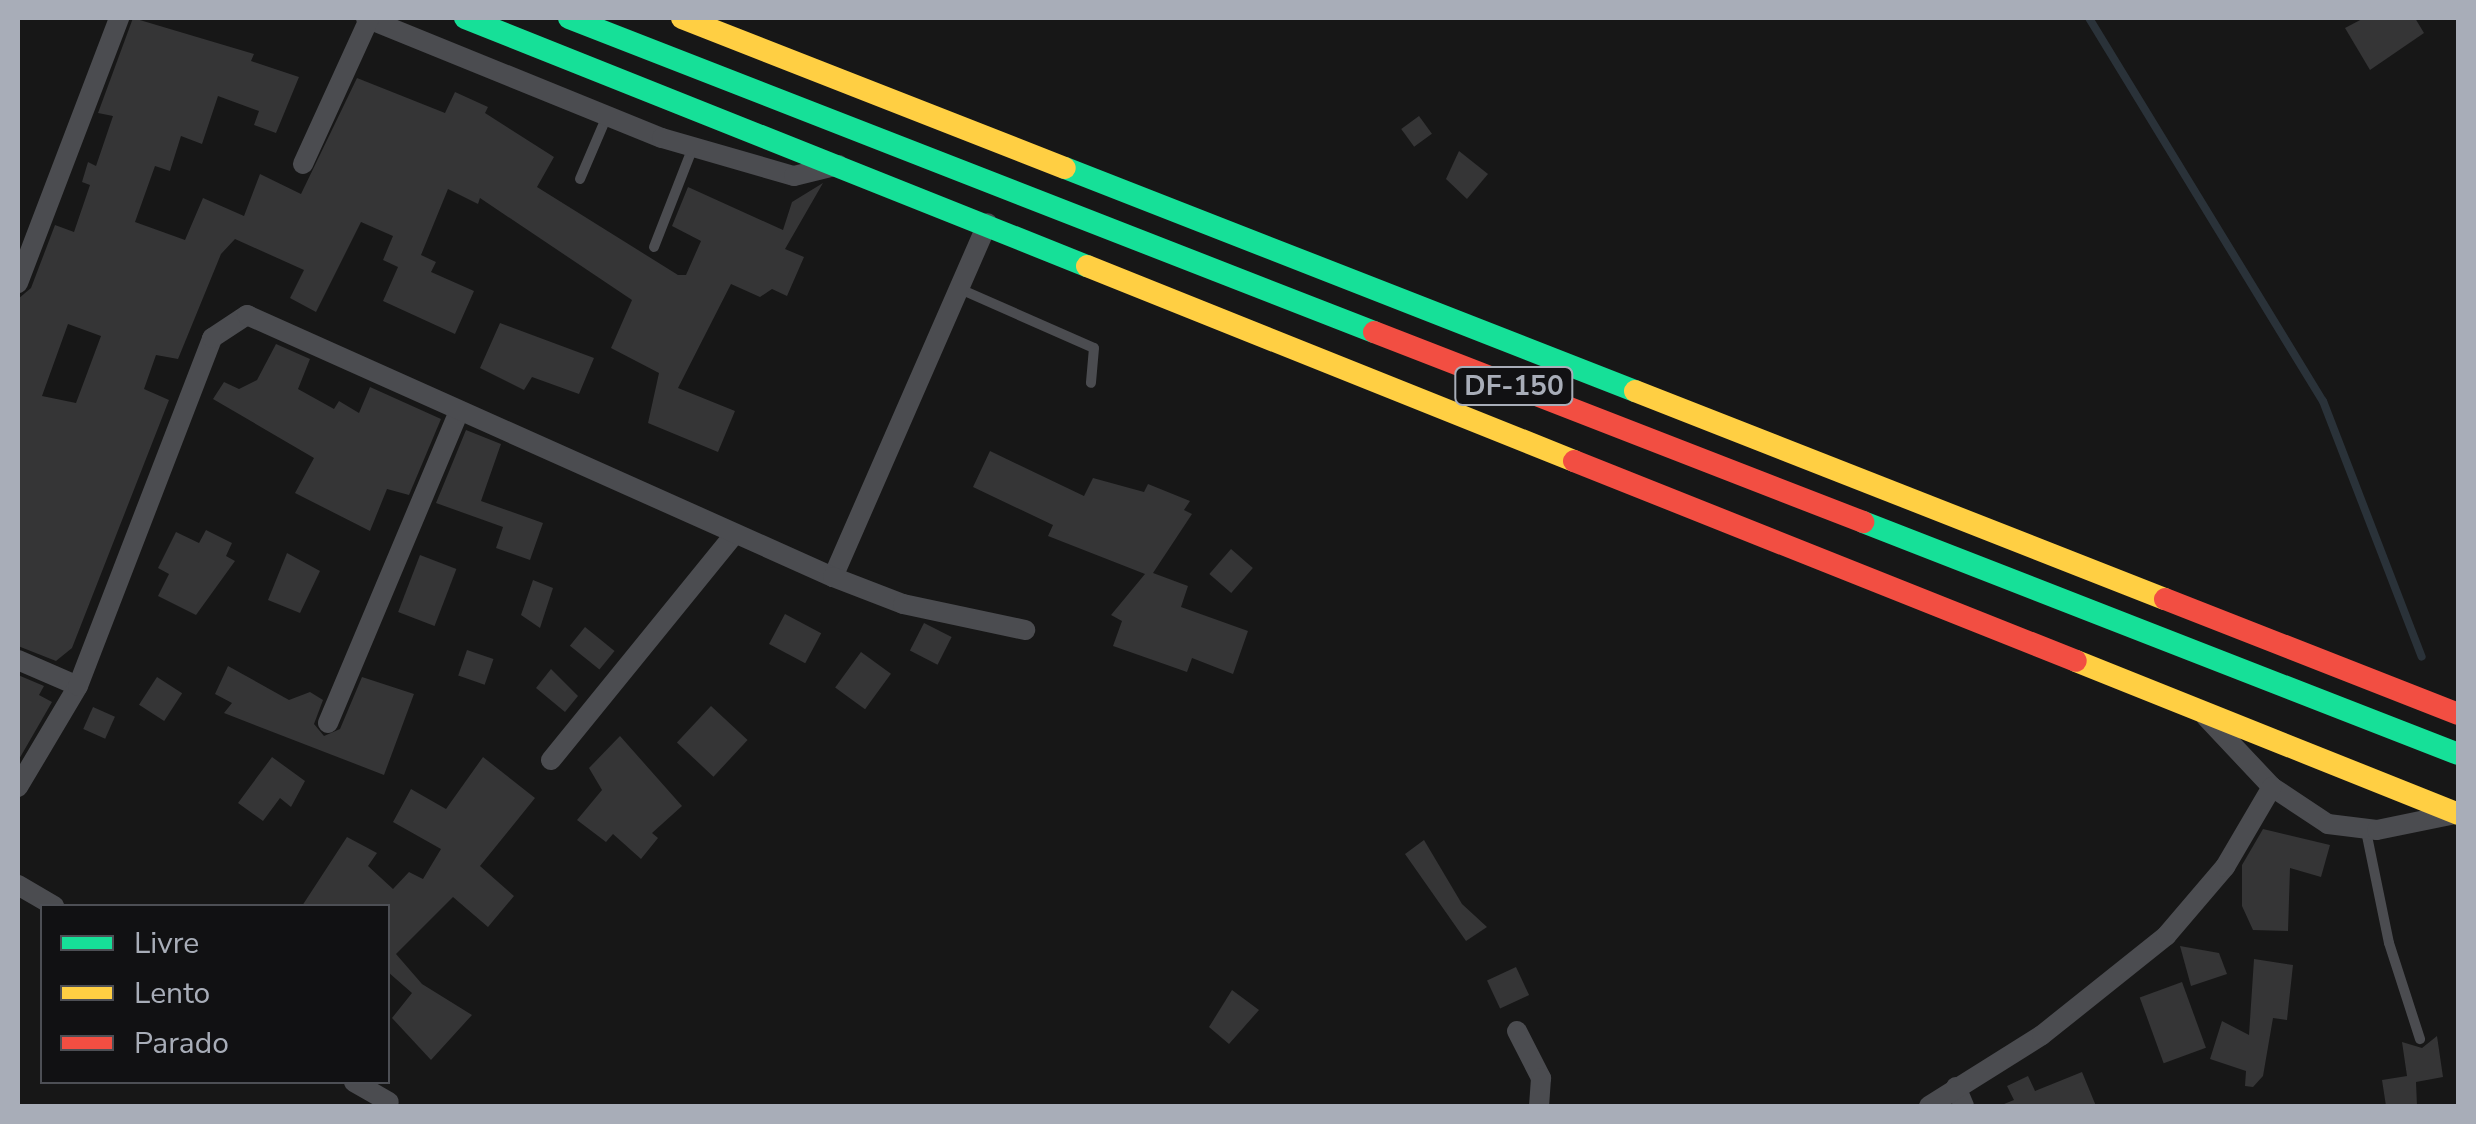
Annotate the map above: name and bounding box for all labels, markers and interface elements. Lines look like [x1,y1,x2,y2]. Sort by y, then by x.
road number: DF-150 [1454,363,1574,409]
legend [40,904,390,1084]
text: Livre [134,923,199,964]
text: Lento [134,973,210,1014]
text: Parado [134,1023,229,1064]

